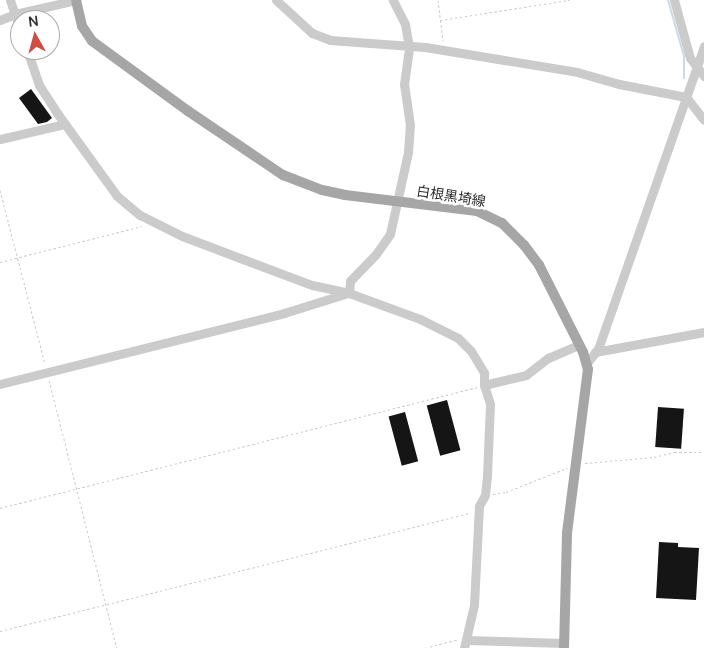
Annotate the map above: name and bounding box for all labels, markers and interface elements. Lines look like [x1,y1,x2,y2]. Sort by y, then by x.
north arrow [10,10,60,60]
text: N [27,11,39,31]
street label: 白根黒埼線 [415,182,487,210]

